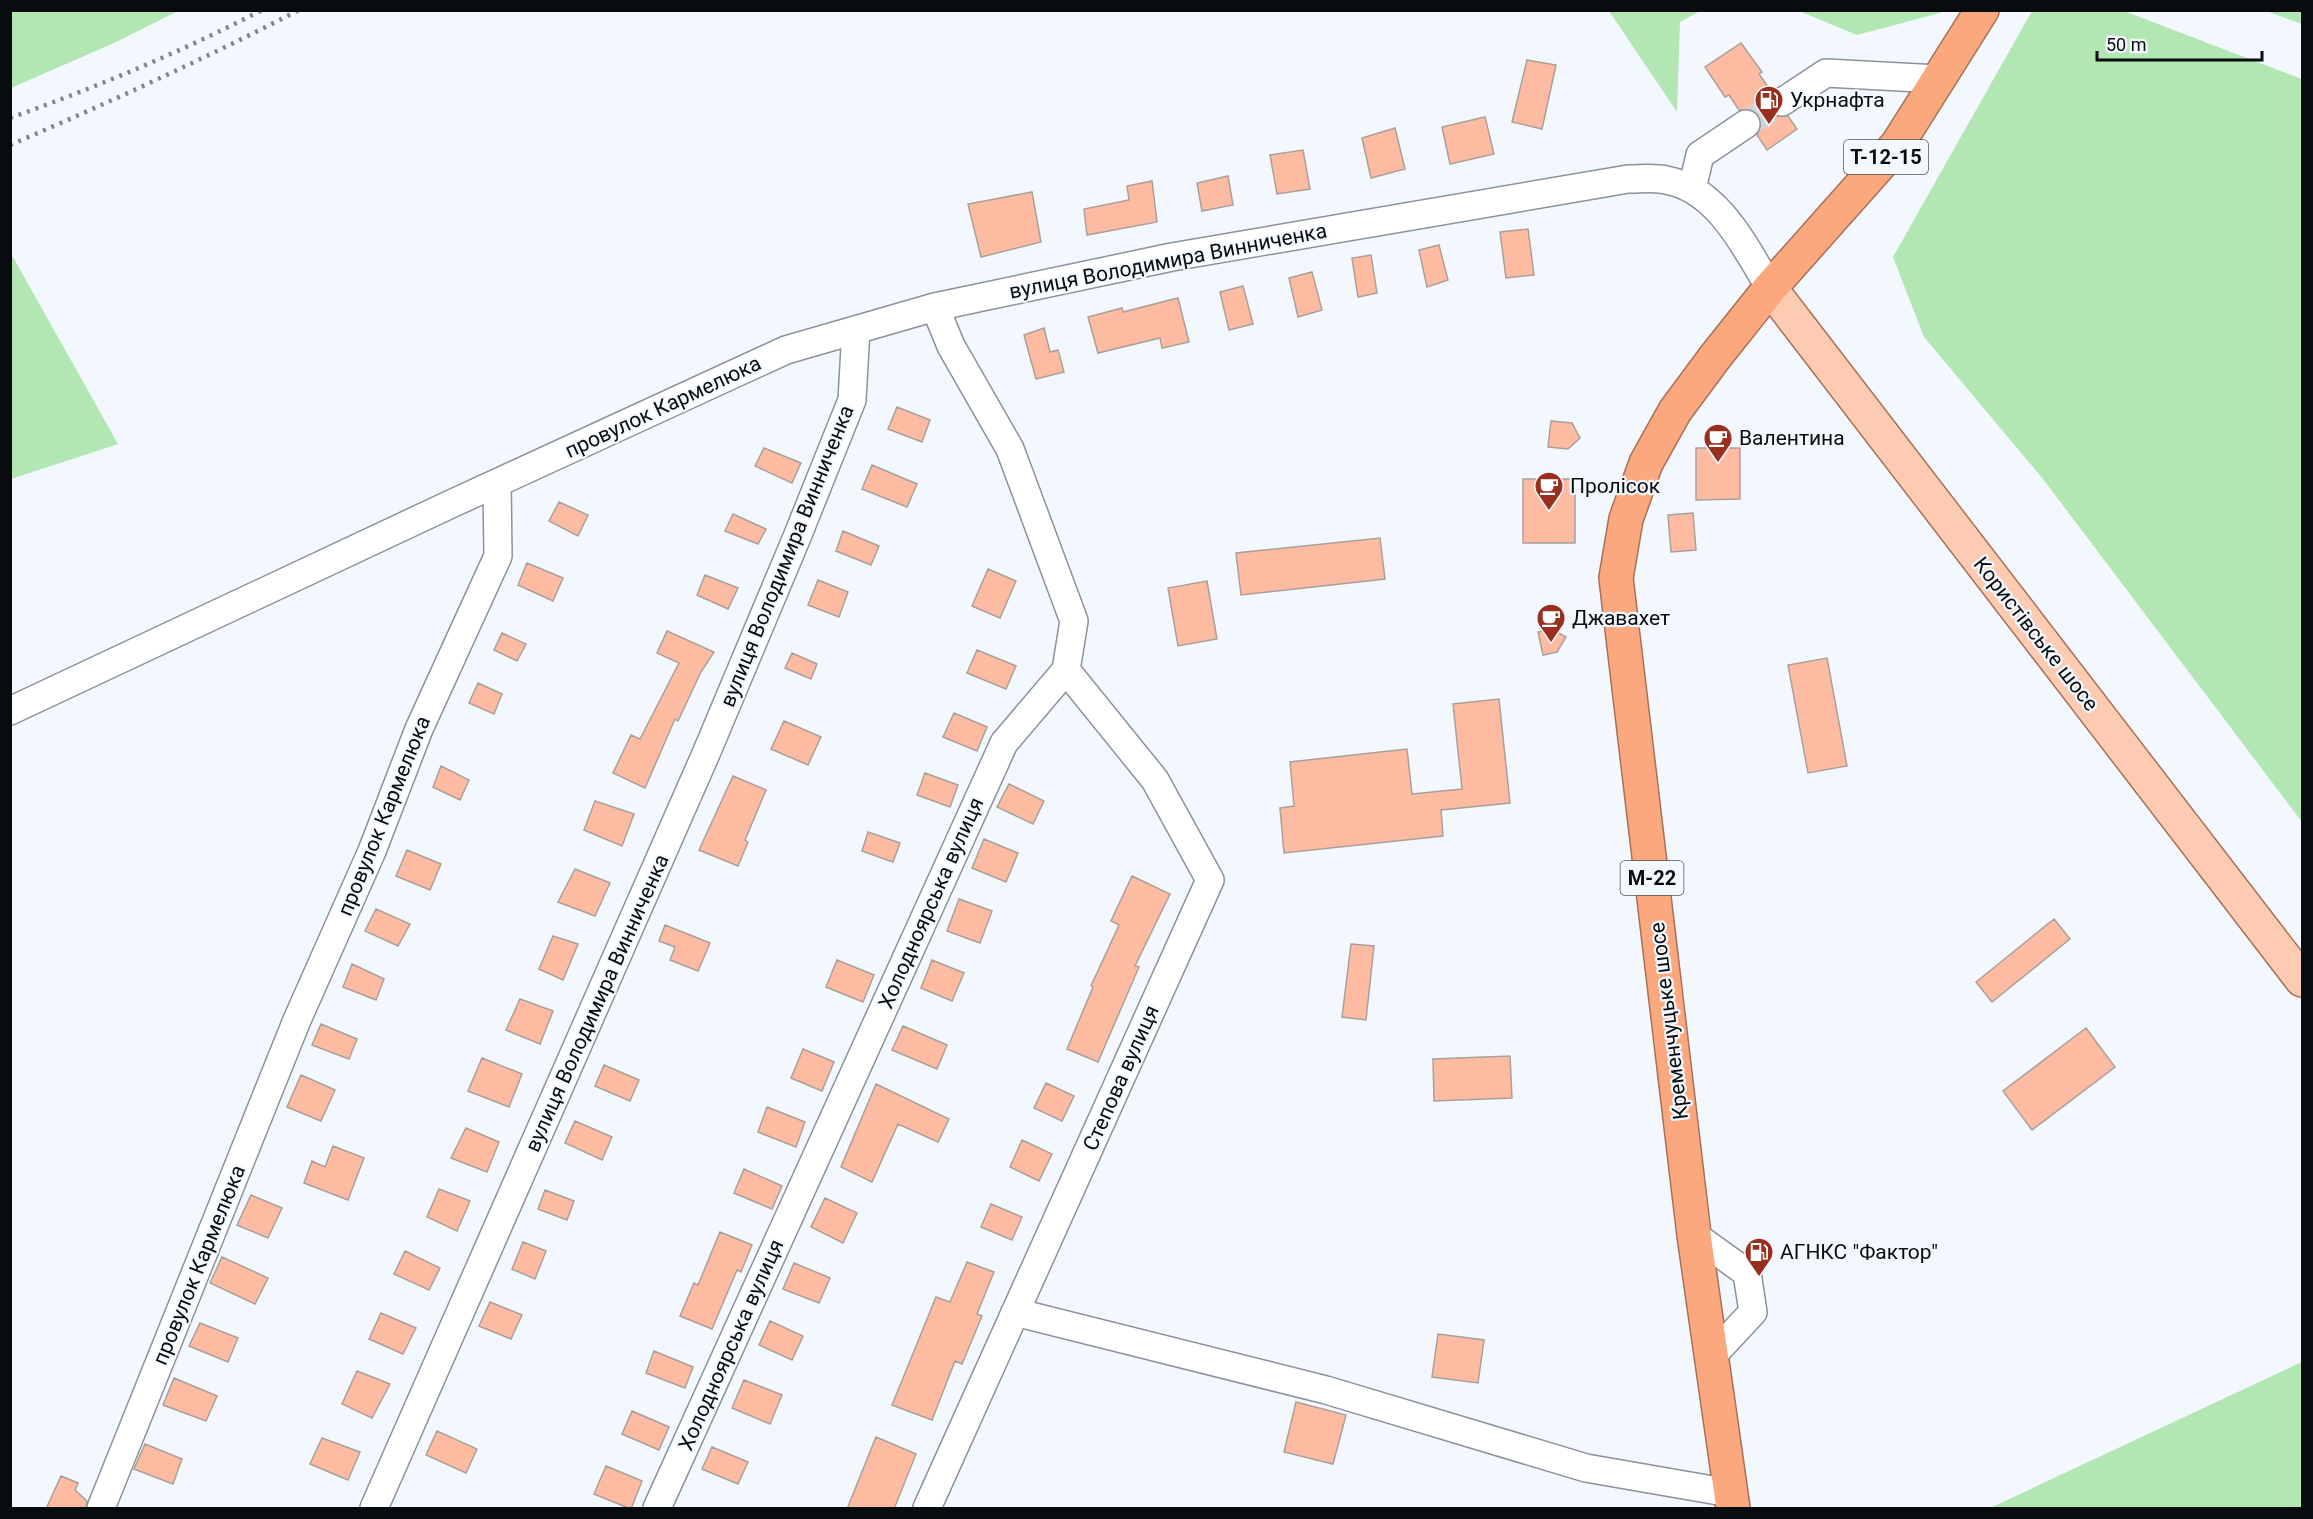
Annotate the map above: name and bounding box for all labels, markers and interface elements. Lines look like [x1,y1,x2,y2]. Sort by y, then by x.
scale bar [2097,24,2262,62]
text: 50 m [2106,34,2146,55]
fuel station icon: Укрнафта [1753,84,1785,126]
place label: Укрнафта [1790,88,1885,112]
road number: Т-12-15 [1844,140,1928,174]
street label: вулиця Володимира Винниченка [1007,218,1329,304]
street label: провулок Кармелюка [561,351,765,463]
street label: вулиця Володимира Винниченка [715,402,859,710]
cafe icon: Валентина [1702,422,1734,464]
place label: Валентина [1739,426,1845,450]
cafe icon: Пролісок [1533,470,1565,512]
place label: Пролісок [1570,474,1661,498]
street label: Користівське шосе [1969,552,2103,716]
cafe icon: Джавахет [1535,602,1567,644]
place label: Джавахет [1572,606,1670,630]
street label: провулок Кармелюка [333,713,435,919]
street label: Холодноярська вулиця [874,794,988,1012]
street label: вулиця Володимира Винниченка [520,851,674,1155]
road number: М-22 [1620,861,1684,895]
street label: Кременчуцьке шосе [1645,921,1693,1121]
street label: Степова вулиця [1078,1002,1164,1154]
street label: провулок Кармелюка [148,1162,250,1368]
street label: Холодноярська вулиця [674,1236,788,1454]
fuel station icon: АГНКС "Фактор" [1743,1236,1775,1278]
place label: АГНКС "Фактор" [1780,1240,1938,1264]

